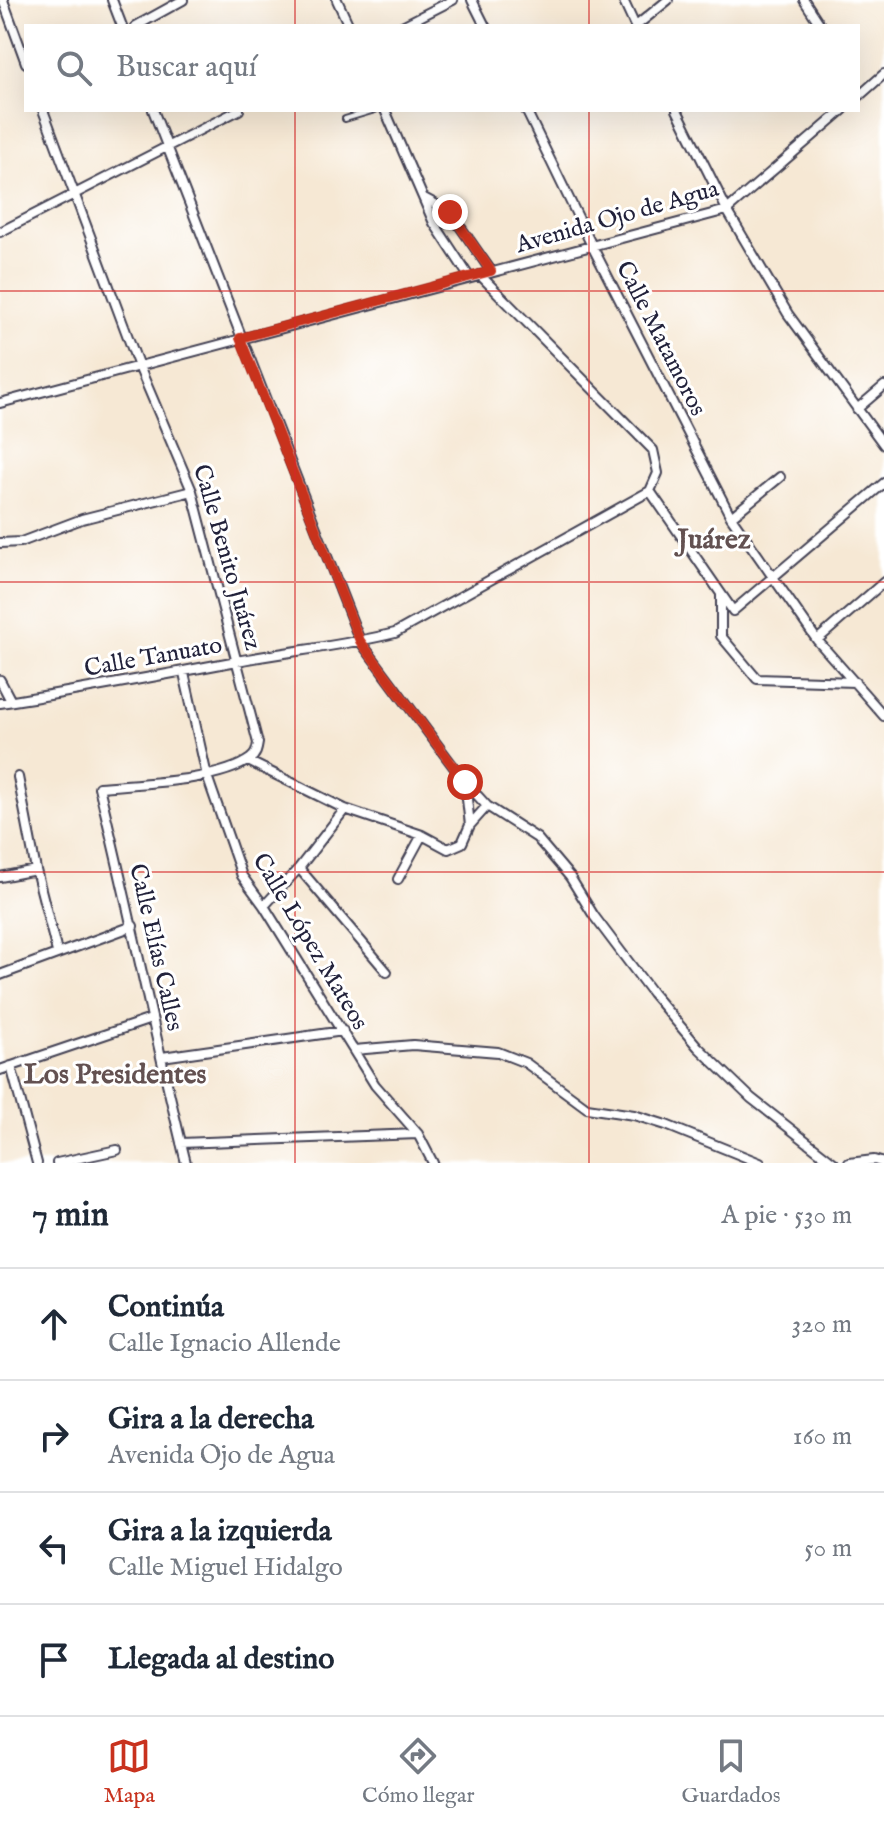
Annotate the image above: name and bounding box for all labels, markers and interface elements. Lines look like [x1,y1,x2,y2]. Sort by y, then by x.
search box [24,24,860,112]
icon: search [52,46,96,90]
text: Buscar aquí [116,49,257,87]
street label: Avenida Ojo de Agua [511,173,723,262]
route end [432,194,468,230]
street label: Calle Matamoros [608,256,713,421]
street label: Calle Benito Juárez [185,461,268,654]
district label: Juárez [673,523,751,558]
street label: Calle Tanuato [82,630,225,685]
route start [447,764,483,800]
street label: Calle López Mateos [245,848,375,1036]
street label: Calle Elías Calles [121,861,190,1034]
district label: Los Presidentes [24,1058,206,1093]
text: 7 min [32,1194,109,1237]
text: A pie · 530 m [721,1199,852,1232]
text: Continúa [108,1289,224,1327]
icon: ahead [32,1302,76,1346]
text: 320 m [792,1308,852,1341]
text: Calle Ignacio Allende [108,1327,341,1360]
text: Gira a la derecha [108,1401,314,1439]
icon: right [32,1414,76,1458]
text: 160 m [793,1420,852,1453]
text: Avenida Ojo de Agua [108,1439,335,1472]
text: Gira a la izquierda [108,1513,332,1551]
icon: left [32,1526,76,1570]
text: 50 m [804,1532,852,1565]
text: Calle Miguel Hidalgo [108,1551,343,1584]
icon: arrive [32,1638,76,1682]
text: Llegada al destino [108,1641,334,1679]
tab: Mapa [103,1734,155,1810]
tab: Cómo llegar [362,1734,475,1810]
tab: Guardados [682,1734,781,1810]

